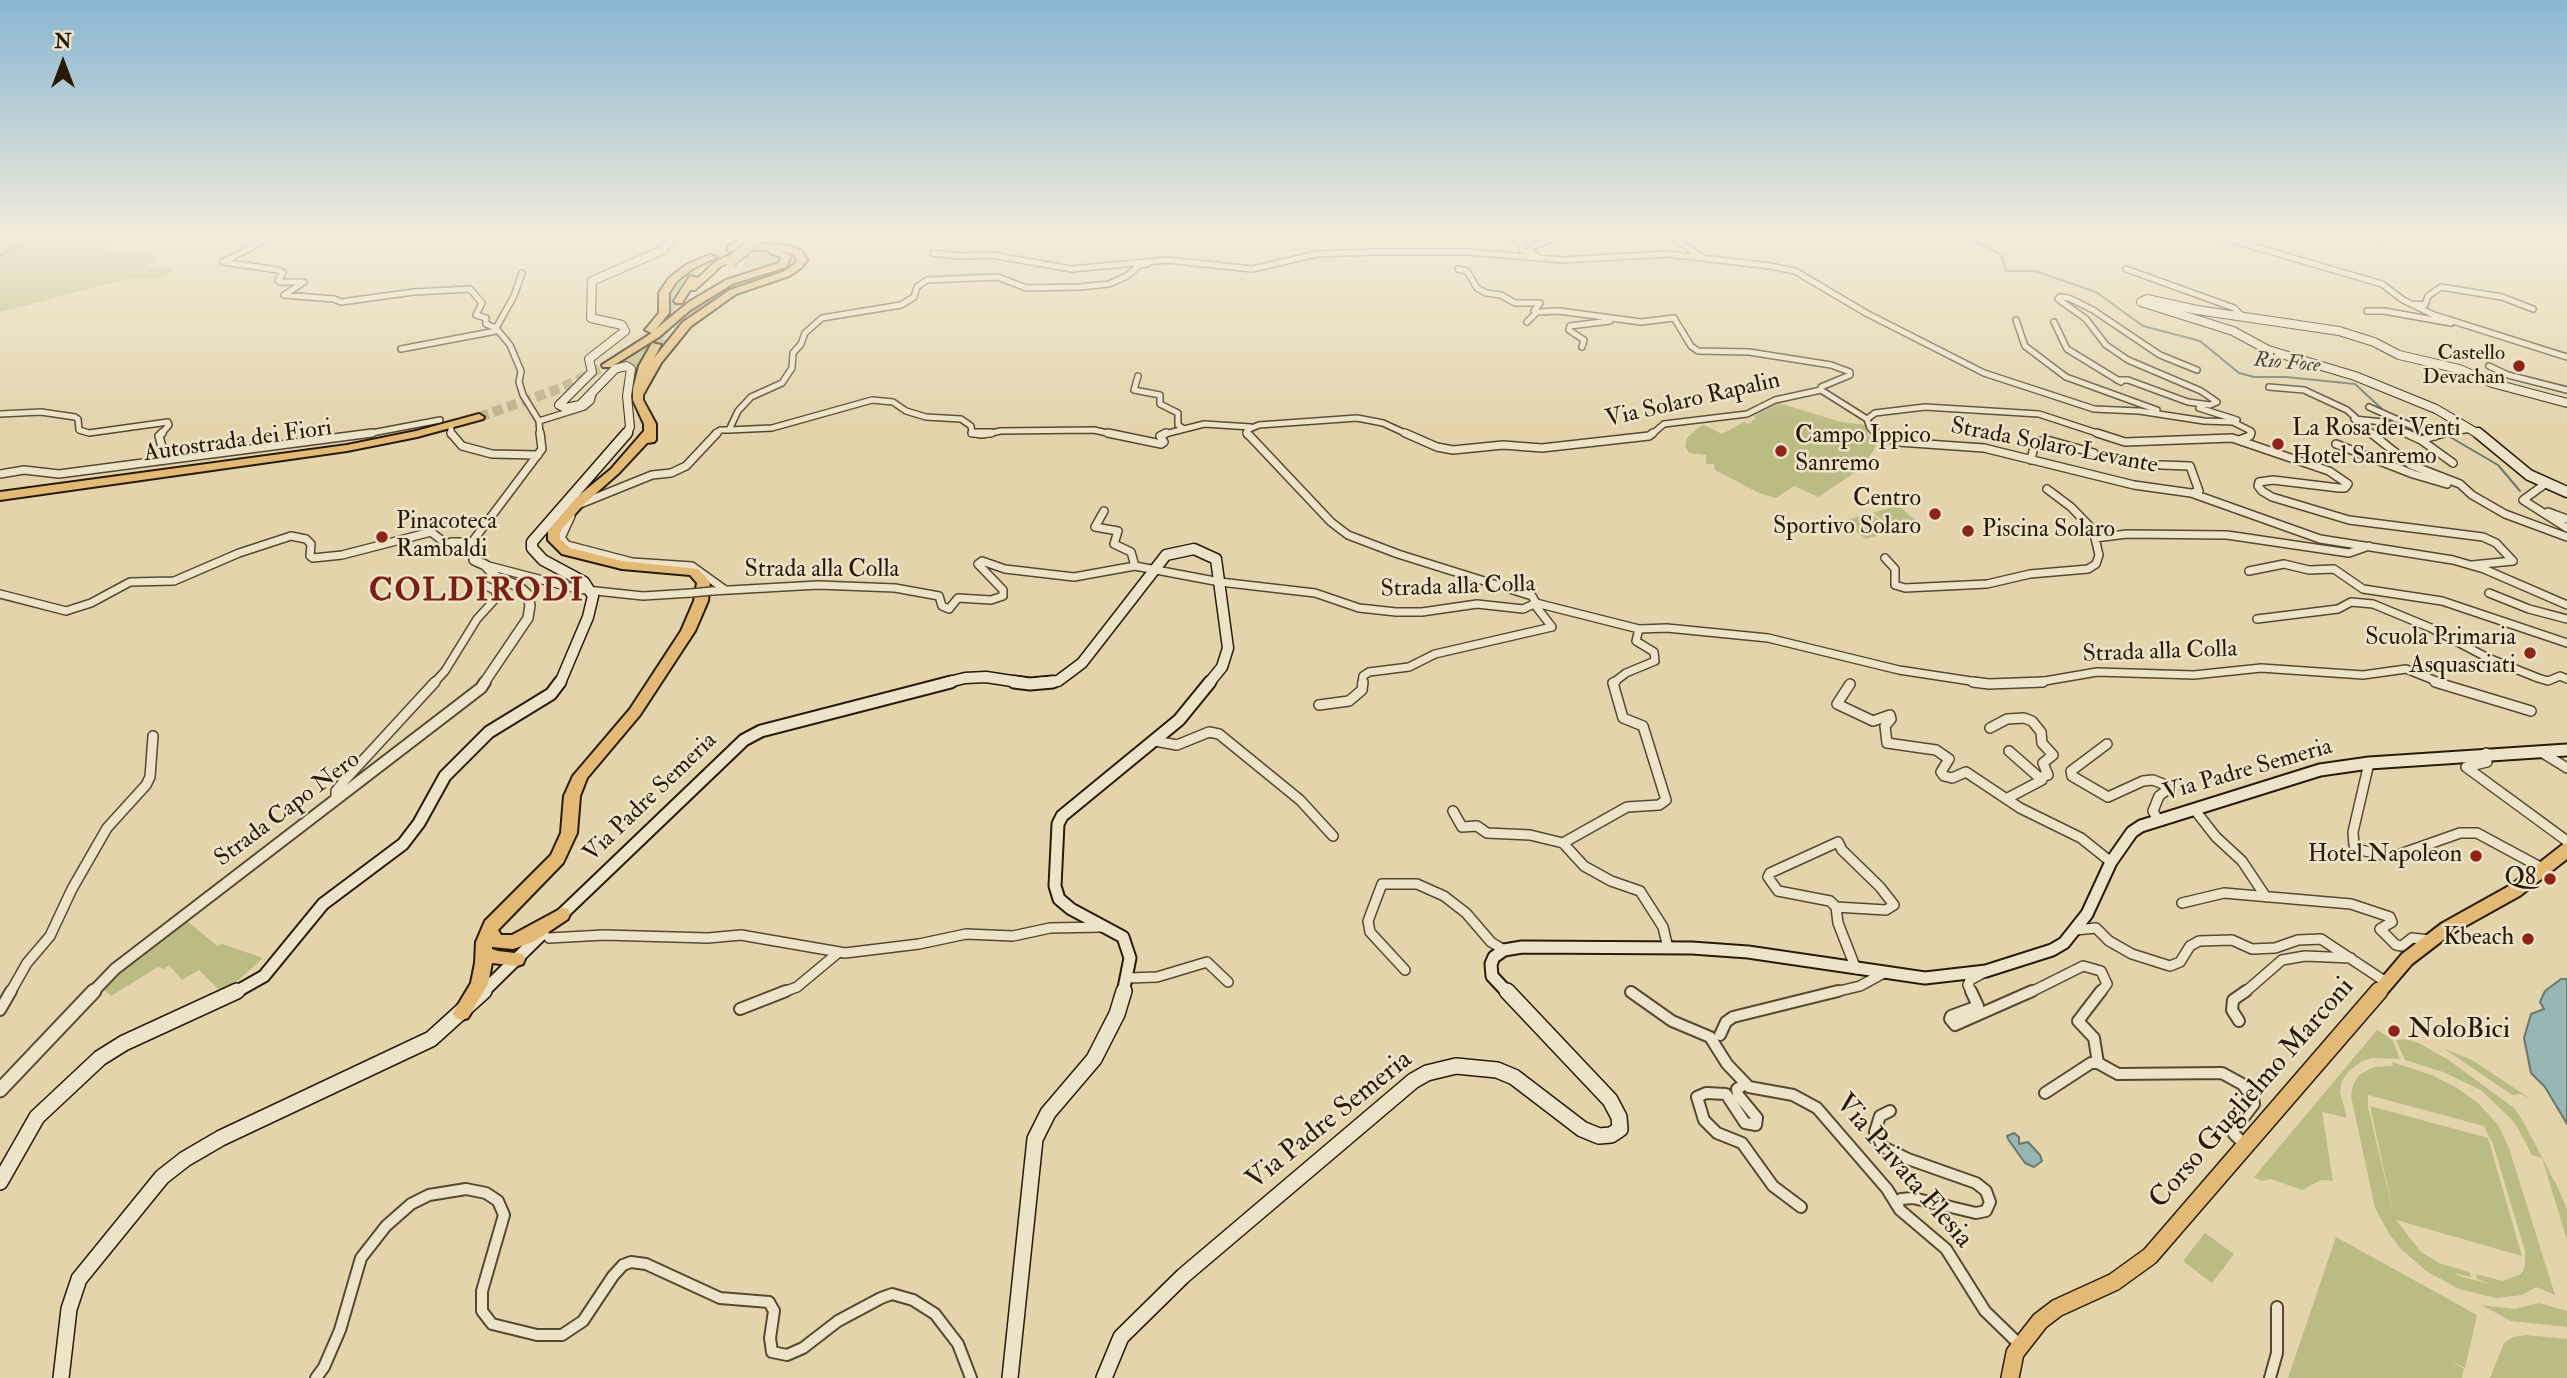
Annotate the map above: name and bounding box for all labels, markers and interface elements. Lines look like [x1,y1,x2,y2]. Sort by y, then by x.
north arrow [28,28,98,98]
text: N [54,30,72,54]
place label: Castello Devachan [2423,341,2505,391]
water label: Rio Foce [2253,349,2321,379]
marker: Castello Devachan [2511,358,2527,374]
street label: Via Solaro Rapalin [1603,367,1783,435]
street label: Strada Solaro Levante [1948,413,2160,481]
street label: Autostrada dei Fiori [142,415,334,469]
place label: La Rosa dei Venti Hotel Sanremo [2292,416,2461,472]
place label: Campo Ippico Sanremo [1795,423,1931,479]
marker: La Rosa dei Venti Hotel Sanremo [2270,436,2286,452]
marker: Campo Ippico Sanremo [1773,443,1789,459]
place label: Centro Sportivo Solaro [1773,486,1921,542]
marker: Centro Sportivo Solaro [1927,506,1943,522]
place label: Pinacoteca Rambaldi [396,509,497,565]
place label: Piscina Solaro [1982,517,2115,545]
marker: Piscina Solaro [1960,523,1976,539]
marker: Pinacoteca Rambaldi [374,529,390,545]
street label: Strada alla Colla [745,557,899,585]
street label: Strada alla Colla [1380,571,1536,605]
district label: COLDIRODI [370,574,584,612]
place label: Scuola Primaria Asquasciati [2365,625,2516,681]
street label: Strada alla Colla [2082,636,2238,670]
marker: Scuola Primaria Asquasciati [2522,645,2538,661]
street label: Via Padre Semeria [578,727,724,869]
street label: Via Padre Semeria [2160,733,2336,809]
street label: Strada Capo Nero [210,746,366,874]
place label: Hotel Napoleon [2308,842,2462,870]
marker: Hotel Napoleon [2468,848,2484,864]
place label: Q8 [2504,865,2536,893]
marker: Q8 [2542,871,2558,887]
place label: Kbeach [2443,925,2514,953]
marker: Kbeach [2520,931,2536,947]
street label: Corso Guglielmo Marconi [2144,972,2362,1216]
place label: NoloBici [2408,1014,2510,1048]
marker: NoloBici [2386,1023,2402,1039]
street label: Via Padre Semeria [1240,1044,1420,1198]
street label: Via Privata Flesia [1827,1088,1979,1256]

